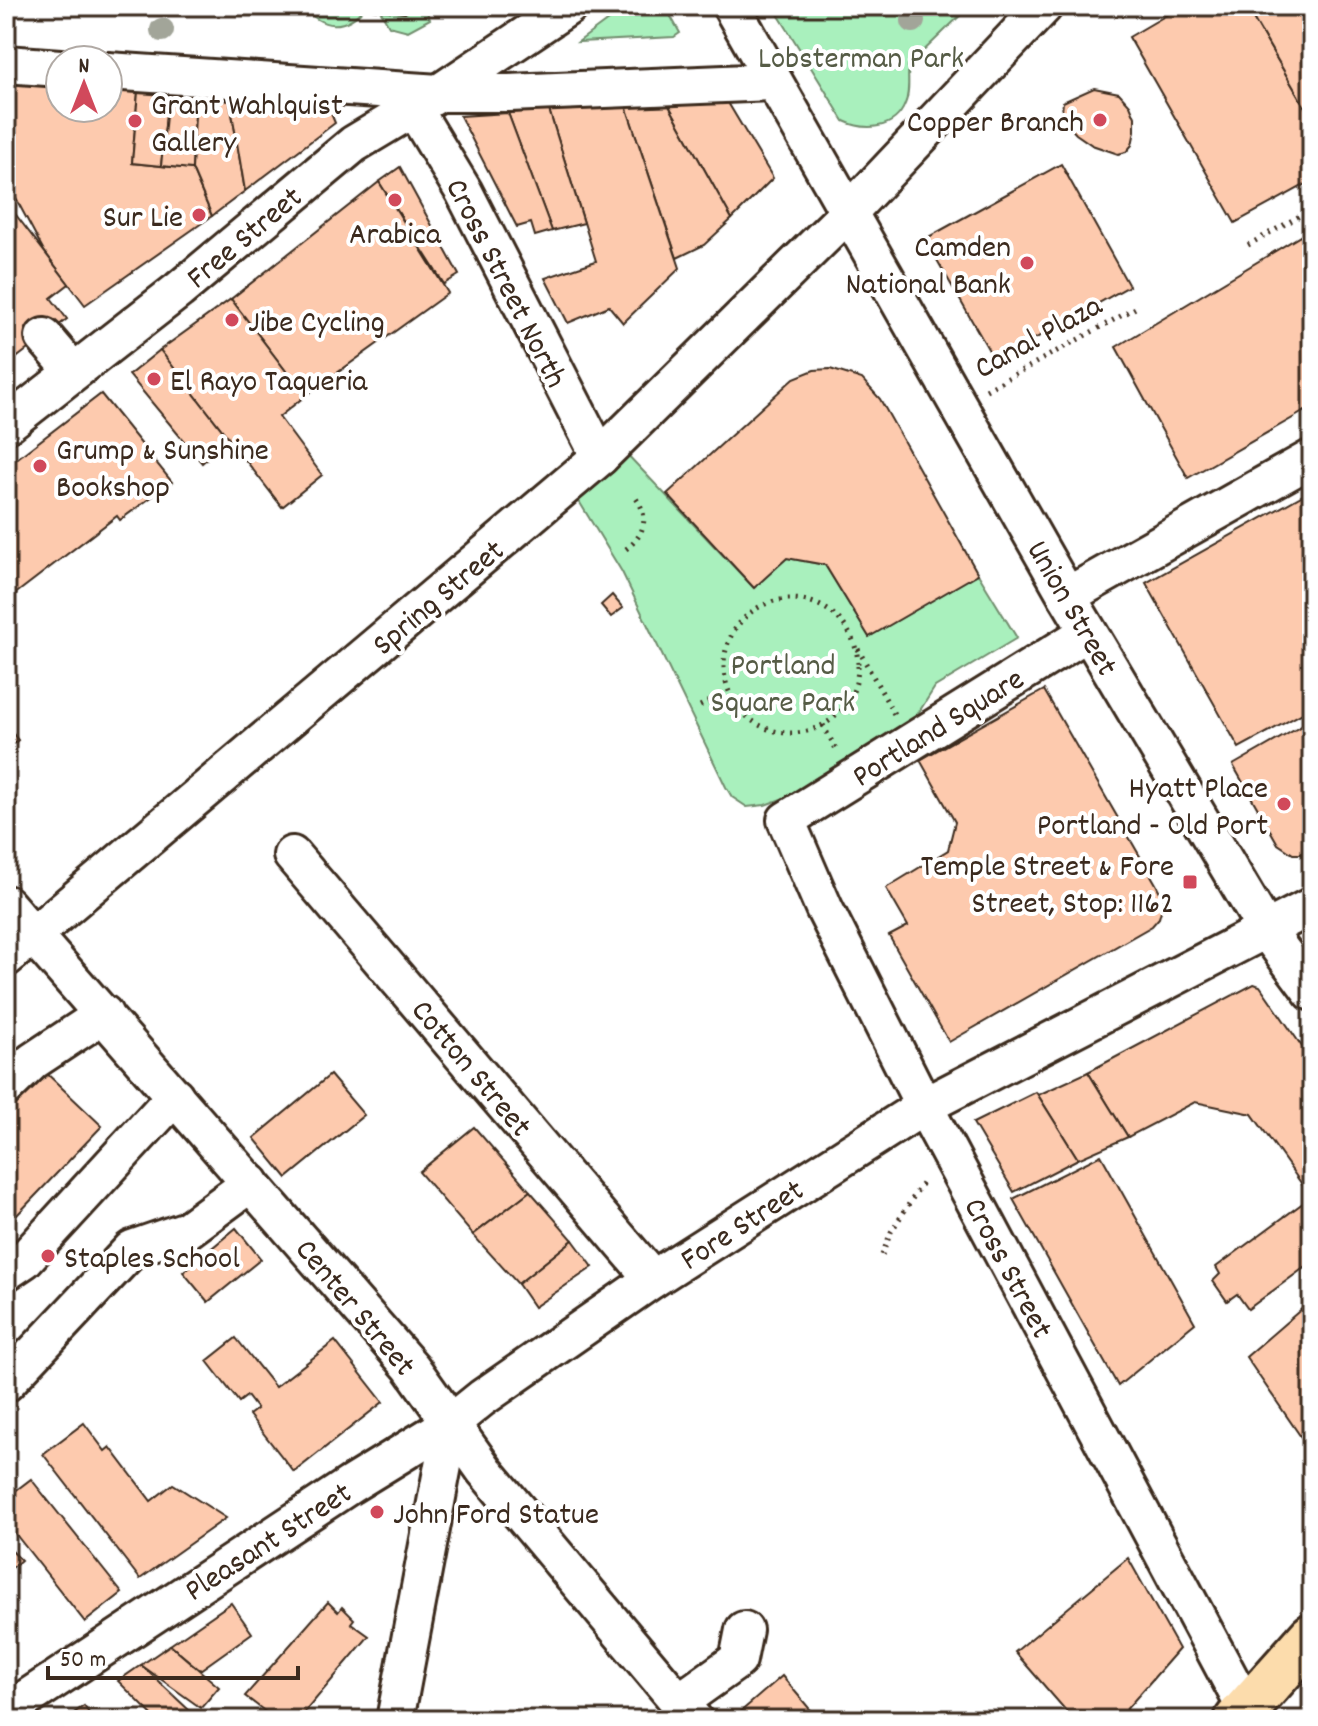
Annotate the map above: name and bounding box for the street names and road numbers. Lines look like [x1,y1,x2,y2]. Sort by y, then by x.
street label: Cross Street North [431,172,576,397]
street label: Free Street [178,177,315,302]
street label: Canal Plaza [967,285,1113,393]
street label: Spring Street [364,531,517,669]
street label: Union Street [1012,533,1127,686]
street label: Portland Square [845,659,1035,801]
street label: Cotton Street [398,991,541,1149]
street label: Fore Street [673,1170,815,1284]
street label: Cross Street [949,1191,1062,1348]
street label: Center Street [282,1230,425,1388]
street label: Pleasant Street [177,1473,363,1616]

